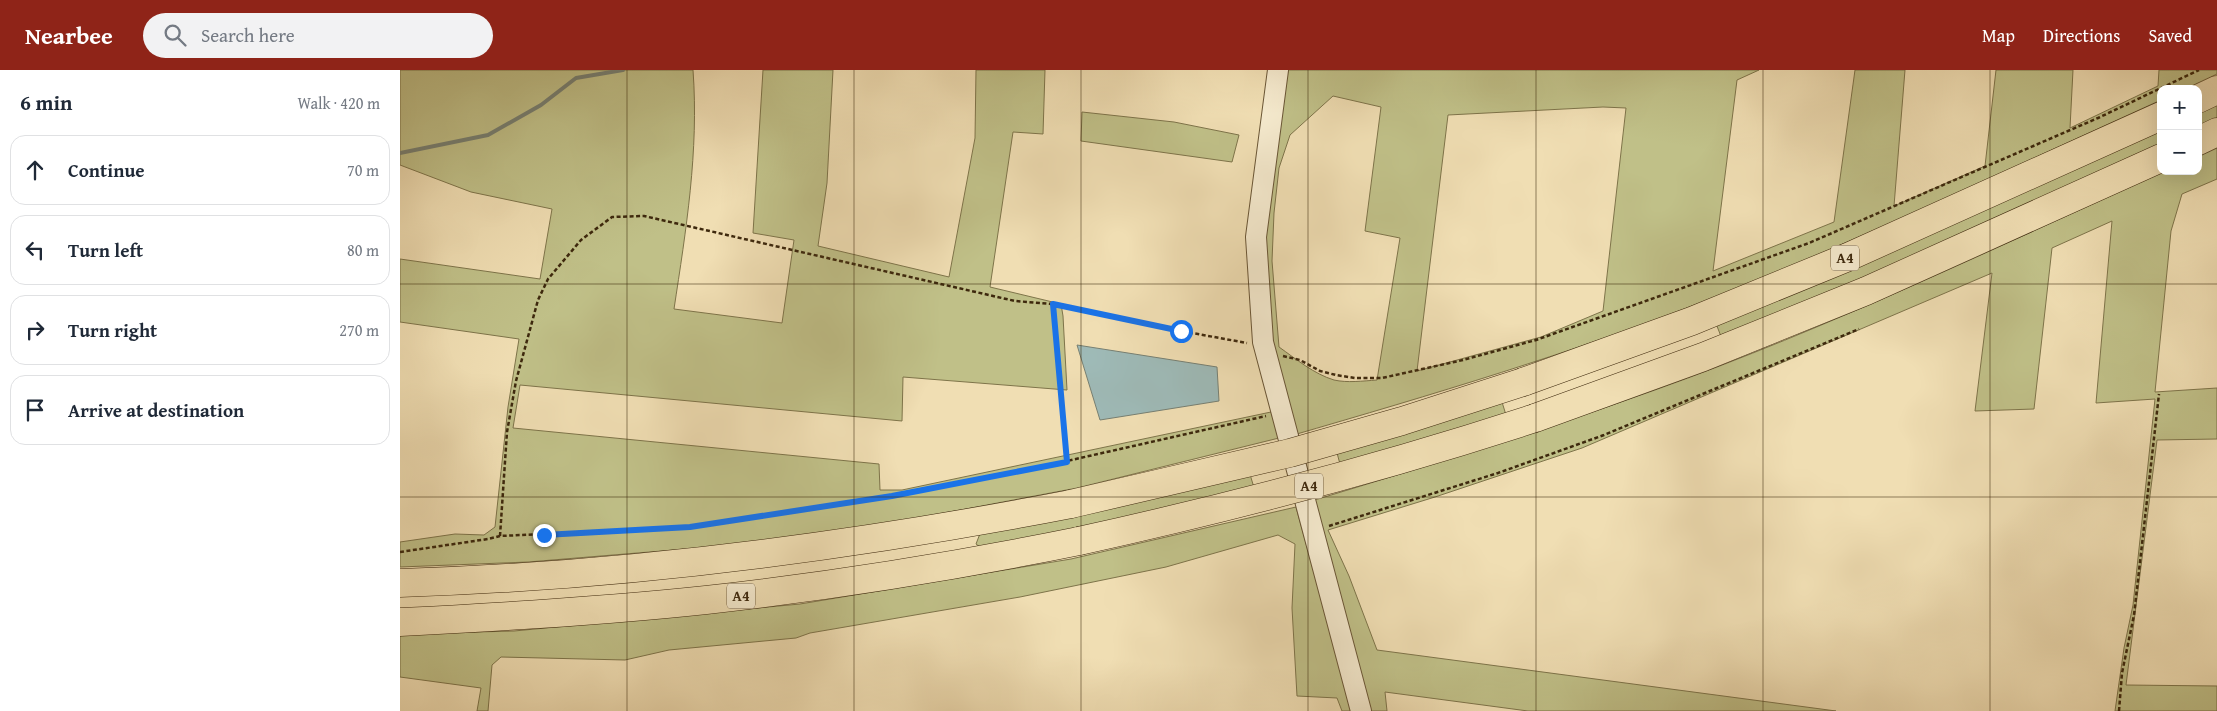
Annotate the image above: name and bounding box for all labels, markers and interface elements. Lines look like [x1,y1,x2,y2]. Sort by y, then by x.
search box [143,13,493,58]
text: Nearbee [25,18,113,53]
icon: search [161,21,189,49]
text: Search here [201,21,295,49]
text: Map [1982,22,2015,49]
text: Directions [2043,22,2120,49]
text: Saved [2148,22,2192,49]
map controls [2157,85,2202,175]
button: + [2157,85,2202,130]
text: 6 min [20,87,72,118]
text: Walk · 420 m [297,91,380,115]
button: − [2157,130,2202,175]
icon: ahead [21,156,49,184]
text: Continue [68,156,145,184]
text: 70 m [347,158,379,182]
icon: left [21,236,49,264]
text: Turn left [68,236,143,264]
text: 80 m [347,238,379,262]
road number: A4 [1831,246,1859,270]
icon: right [21,316,49,344]
text: Turn right [68,316,157,344]
text: 270 m [339,318,379,342]
route start [1170,320,1193,343]
icon: arrive [21,396,49,424]
text: Arrive at destination [68,396,244,424]
road number: A4 [1295,474,1323,498]
route end [533,524,556,547]
road number: A4 [727,584,755,608]

